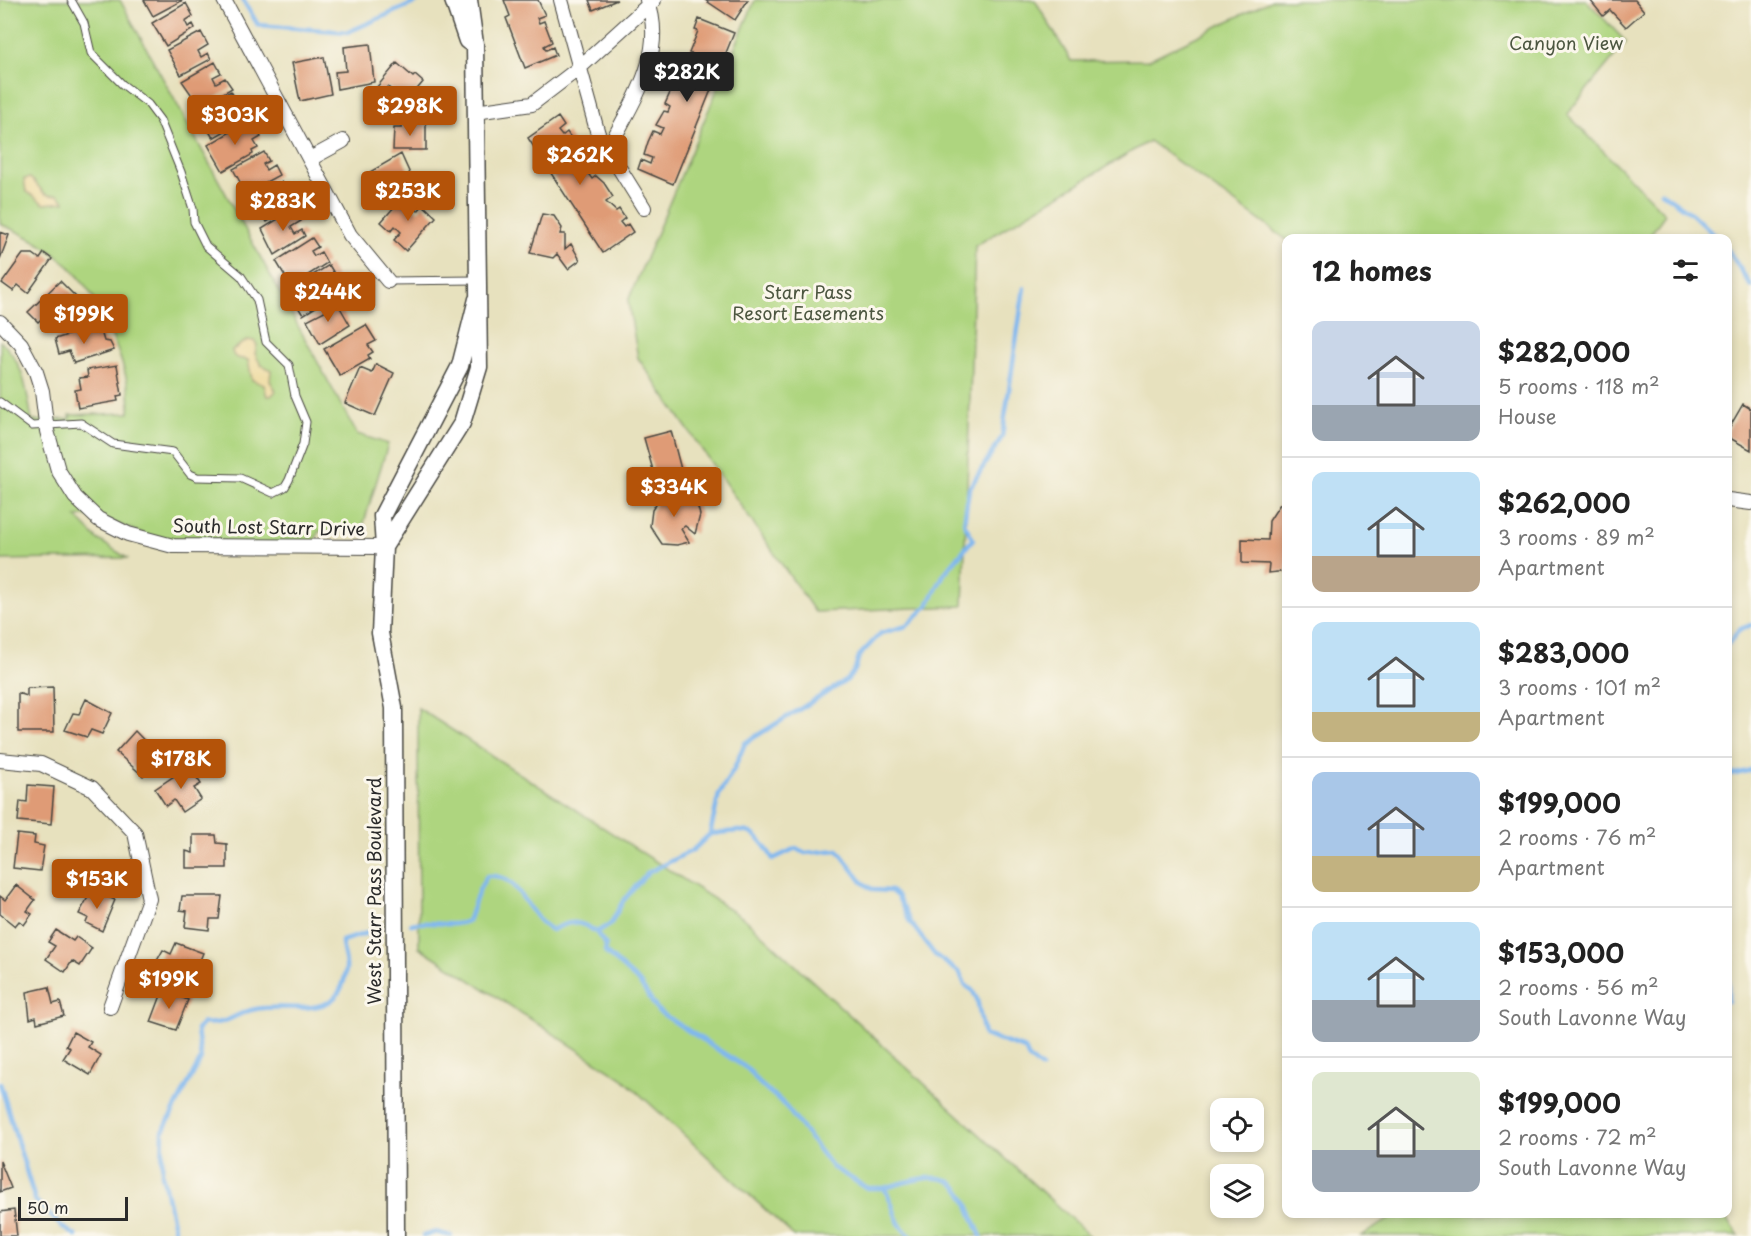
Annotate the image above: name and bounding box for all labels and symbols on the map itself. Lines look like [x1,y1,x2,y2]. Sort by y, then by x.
park label: Canyon View [1509,29,1623,56]
pin: $282K [645,52,729,103]
pin: $298K [368,86,452,137]
pin: $303K [193,95,277,146]
pin: $262K [538,135,622,186]
pin: $253K [366,171,450,222]
pin: $283K [241,181,325,232]
pin: $244K [286,272,370,323]
park label: Starr Pass Resort Easements [732,278,884,326]
pin: $199K [42,294,126,345]
pin: $334K [632,467,716,518]
street label: South Lost Starr Drive [173,511,366,542]
pin: $178K [139,739,223,790]
street label: West Starr Pass Boulevard [360,777,387,1005]
pin: $153K [55,859,139,910]
pin: $199K [127,959,211,1010]
scale bar [18,1194,128,1222]

